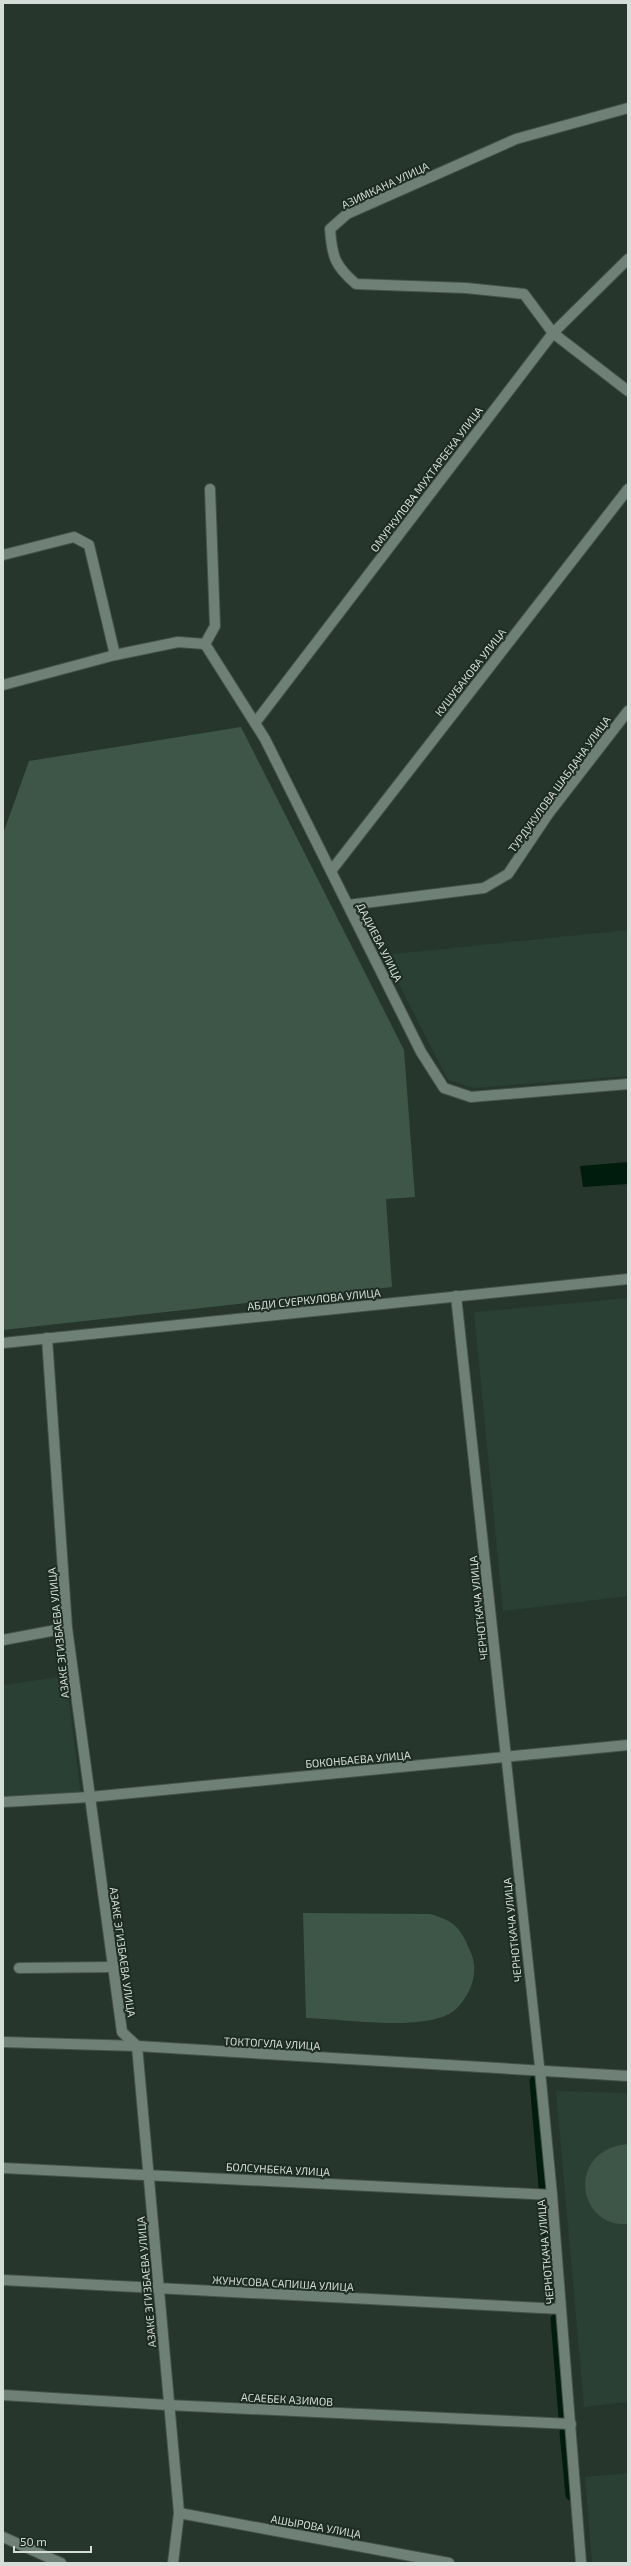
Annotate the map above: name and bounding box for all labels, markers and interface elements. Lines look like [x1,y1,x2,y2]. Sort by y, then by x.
street label: АЗИМКАНА УЛИЦА [339,159,431,211]
street label: ОМУРКУЛОВА МУХТАРБЕКА УЛИЦА [367,404,485,554]
street label: КУШУБАКОВА УЛИЦА [432,626,508,718]
street label: ТУРДУКУЛОВА ШАБДАНА УЛИЦА [505,713,613,855]
street label: ДАДИЕВА УЛИЦА [354,900,406,984]
street label: АБДИ СУЕРКУЛОВА УЛИЦА [247,1286,381,1312]
street label: ЧЕРНОТКАЧА УЛИЦА [466,1555,490,1661]
street label: АЗАКЕ ЭГИЗБАЕВА УЛИЦА [45,1567,71,1699]
street label: БОКОНБАЕВА УЛИЦА [305,1748,411,1770]
street label: ЧЕРНОТКАЧА УЛИЦА [500,1877,524,1983]
street label: АЗАКЕ ЭГИЗБАЕВА УЛИЦА [107,1886,139,2018]
street label: ТОКТОГУЛА УЛИЦА [223,2034,321,2052]
street label: БОЛСУНБЕКА УЛИЦА [226,2160,331,2178]
street label: ЧЕРНОТКАЧА УЛИЦА [534,2199,556,2305]
street label: АЗАКЕ ЭГИЗБАЕВА УЛИЦА [134,2216,158,2348]
street label: ЖУНУСОВА САПИША УЛИЦА [212,2273,354,2293]
street label: АСАЕБЕК АЗИМОВ [241,2390,334,2408]
street label: АШЫРОВА УЛИЦА [270,2512,362,2540]
scale bar [14,2528,91,2554]
text: 50 m [20,2534,47,2548]

